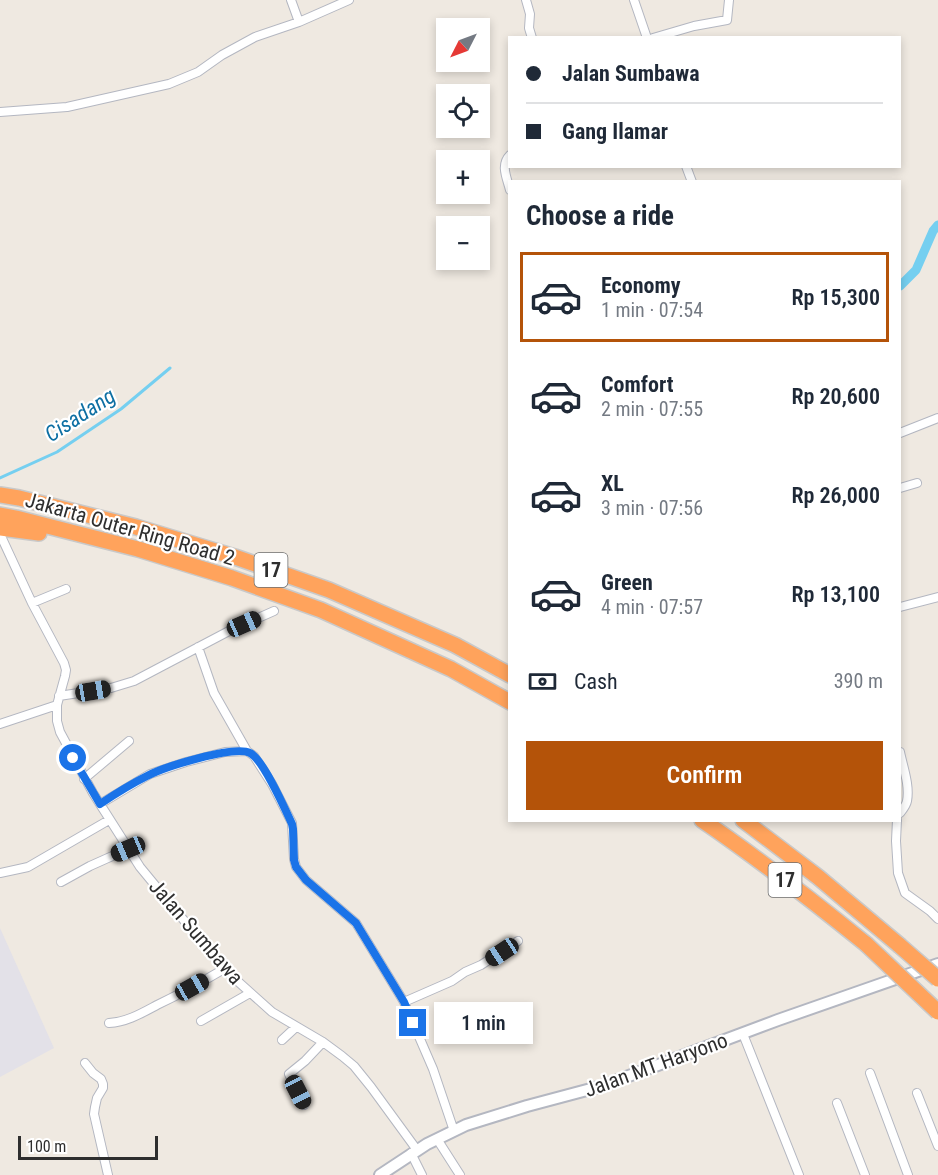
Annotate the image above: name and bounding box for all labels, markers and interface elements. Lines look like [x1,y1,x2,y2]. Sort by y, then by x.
north arrow [436,18,490,72]
map controls [436,18,490,270]
text: Jalan Sumbawa [562,61,700,86]
button: locate [436,84,490,138]
text: Gang Ilamar [562,119,668,144]
button: + [436,150,490,204]
text: Choose a ride [526,200,674,232]
button: − [436,216,490,270]
icon: car [529,270,583,324]
text: Economy [601,273,681,298]
text: Rp 15,300 [792,285,880,310]
text: 1 min · 07:54 [601,298,703,322]
icon: car [529,369,583,423]
text: Comfort [601,372,674,397]
water label: Cisadang [40,383,120,447]
text: Rp 20,600 [792,384,880,409]
text: 2 min · 07:55 [601,397,703,421]
icon: car [529,468,583,522]
text: XL [601,471,624,496]
text: Rp 26,000 [792,483,880,508]
street label: Jakarta Outer Ring Road 2 [23,488,237,570]
text: 3 min · 07:56 [601,496,703,520]
road number: 17 [254,553,288,587]
icon: car [529,567,583,621]
text: Green [601,570,653,595]
text: Rp 13,100 [792,582,880,607]
text: 4 min · 07:57 [601,595,703,619]
car [224,608,264,640]
icon: cash [526,665,559,698]
text: Cash [574,669,618,694]
text: 390 m [834,669,883,693]
car [74,679,112,703]
button: Confirm [526,741,883,810]
route start [59,744,86,771]
car [108,834,148,864]
road number: 17 [768,863,802,897]
street label: Jalan Sumbawa [144,875,248,989]
car [482,935,522,969]
car [172,970,212,1004]
callout: 1 min [434,1002,533,1044]
route end [399,1009,426,1036]
text: 1 min [461,1011,506,1035]
street label: Jalan MT Haryono [581,1028,731,1102]
car [282,1072,314,1112]
scale bar [18,1133,158,1160]
text: 100 m [27,1137,66,1156]

